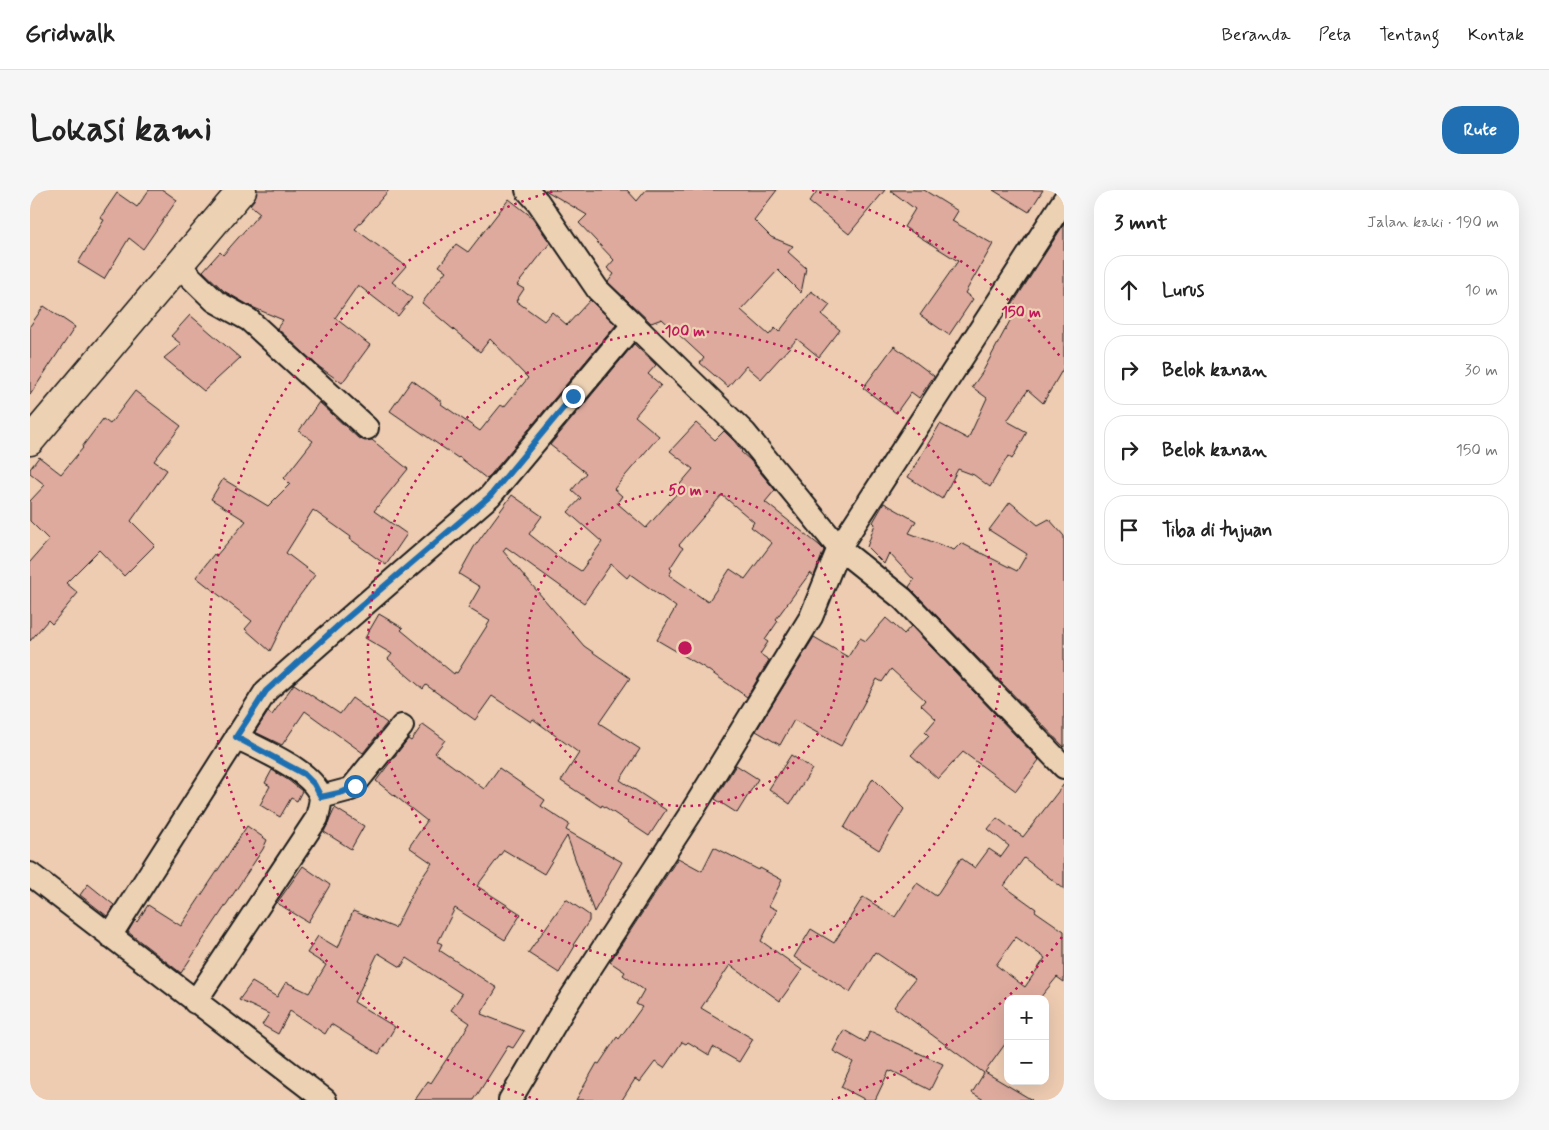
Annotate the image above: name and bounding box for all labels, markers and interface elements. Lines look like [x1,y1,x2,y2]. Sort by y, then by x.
text: Gridwalk [25,19,115,50]
text: Beranda [1221,23,1290,47]
text: Peta [1318,23,1351,47]
text: Tentang [1379,23,1440,47]
text: Kontak [1468,23,1524,47]
button: Rute [1442,106,1519,154]
text: Lokasi kami [30,107,212,153]
text: 3 mnt [1114,209,1167,237]
text: Jalan kaki · 190 m [1367,212,1499,233]
icon: ahead [1115,276,1143,304]
text: Lurus [1162,278,1204,303]
text: 10 m [1465,280,1498,301]
text: 150 m [1001,303,1041,323]
text: 100 m [665,322,705,342]
icon: right [1115,356,1143,384]
text: Belok kanan [1162,358,1267,383]
text: 30 m [1465,360,1498,381]
route end [562,385,585,408]
icon: right [1115,436,1143,464]
text: Belok kanan [1162,438,1267,463]
text: 150 m [1456,440,1498,461]
text: 50 m [668,481,702,501]
icon: arrive [1115,516,1143,544]
text: Tiba di tujuan [1162,518,1273,543]
centre of rings [676,639,694,657]
route start [344,775,367,798]
map controls [1004,995,1049,1085]
button: + [1004,995,1049,1040]
button: − [1004,1040,1049,1085]

